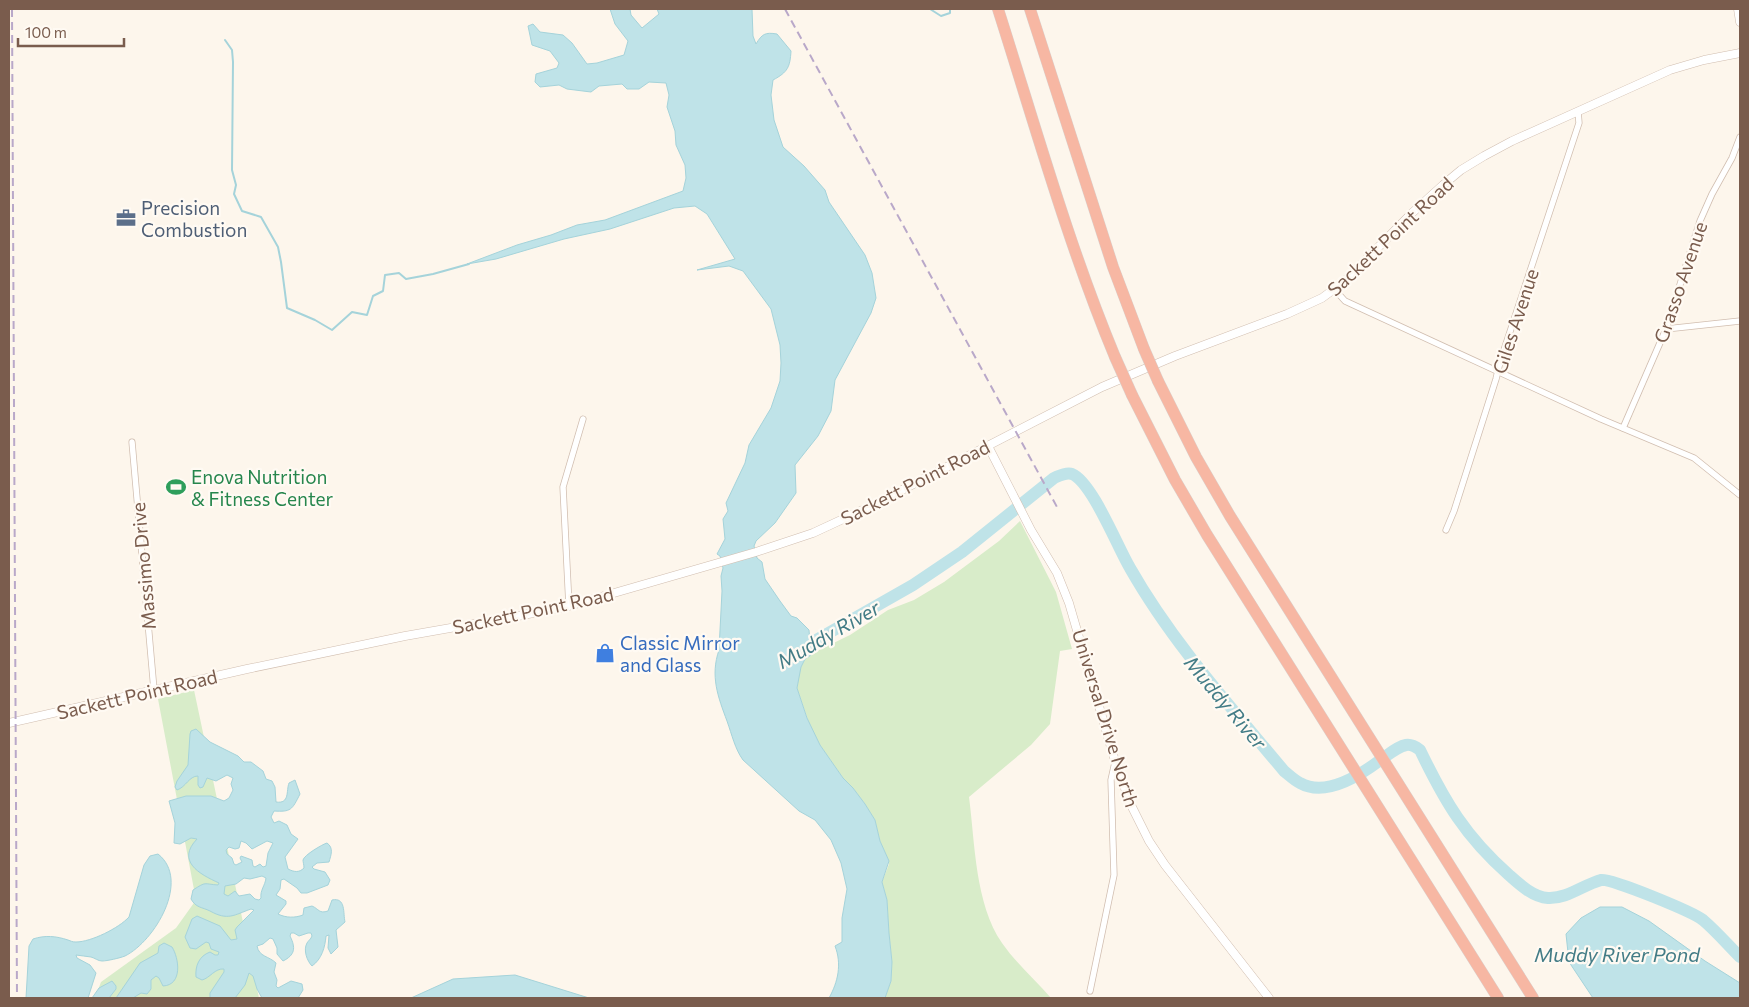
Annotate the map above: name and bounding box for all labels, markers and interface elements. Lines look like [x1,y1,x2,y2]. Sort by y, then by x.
scale bar [18,15,124,47]
text: 100 m [25,23,67,41]
street label: Sackett Point Road [1322,172,1458,300]
place label: Precision Combustion [141,196,247,241]
office icon: Precision Combustion [115,207,137,229]
street label: Grasso Avenue [1648,218,1712,346]
street label: Giles Avenue [1487,265,1543,377]
street label: Sackett Point Road [837,435,993,529]
place label: Enova Nutrition & Fitness Center [191,465,334,510]
sports icon: Enova Nutrition & Fitness Center [165,476,187,498]
street label: Massimo Drive [126,501,160,631]
street label: Sackett Point Road [450,582,616,638]
water label: Muddy River [772,594,885,673]
street label: Universal Drive North [1068,626,1144,810]
place label: Classic Mirror and Glass [620,631,740,676]
shop icon: Classic Mirror and Glass [594,642,616,664]
water label: Muddy River [1180,650,1273,754]
street label: Sackett Point Road [55,664,219,724]
water label: Muddy River Pond [1534,942,1701,966]

